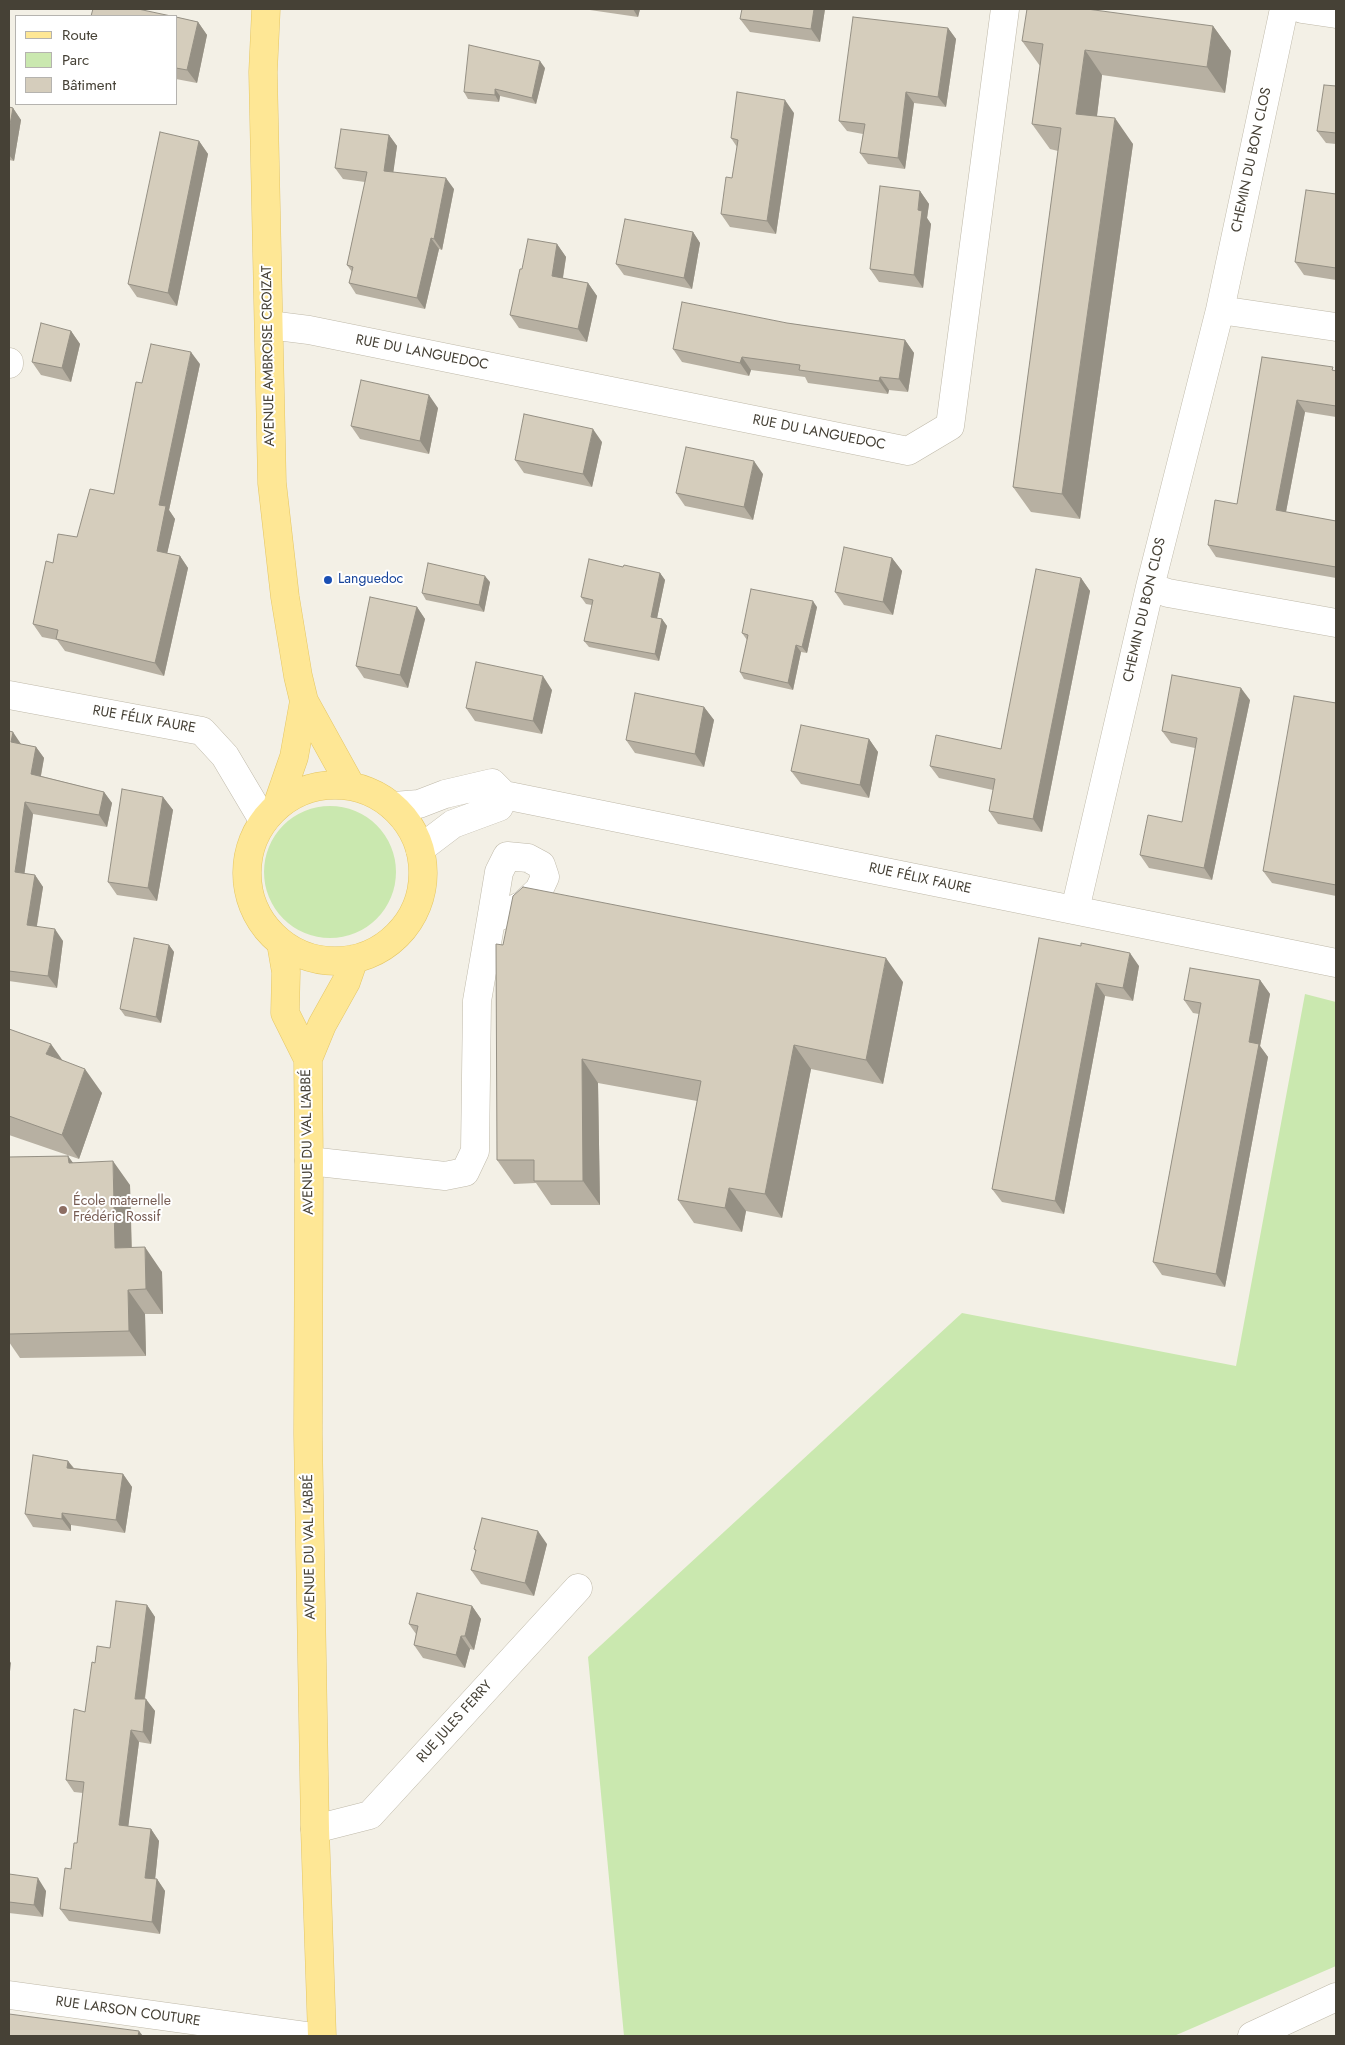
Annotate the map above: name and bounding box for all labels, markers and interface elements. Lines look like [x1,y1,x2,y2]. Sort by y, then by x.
legend [15,15,178,105]
text: Route [62,24,98,46]
text: Parc [62,49,89,71]
text: Bâtiment [62,74,116,96]
street label: CHEMIN DU BON CLOS [1228,86,1276,234]
street label: AVENUE AMBROISE CROIZAT [259,265,279,447]
street label: RUE DU LANGUEDOC [354,332,490,374]
street label: RUE DU LANGUEDOC [751,412,887,454]
street label: CHEMIN DU BON CLOS [1120,536,1170,684]
place label: Languedoc [338,572,403,588]
marker: Languedoc [322,574,334,586]
street label: RUE FÉLIX FAURE [91,703,197,737]
street label: RUE FÉLIX FAURE [867,860,973,898]
street label: AVENUE DU VAL L'ABBÉ [298,1069,318,1215]
place label: École maternelle Frédéric Rossif [73,1194,171,1226]
marker: École maternelle Frédéric Rossif [57,1204,69,1216]
street label: AVENUE DU VAL L'ABBÉ [300,1474,320,1620]
street label: RUE JULES FERRY [414,1677,496,1767]
street label: RUE LARSON COUTURE [54,1994,202,2030]

